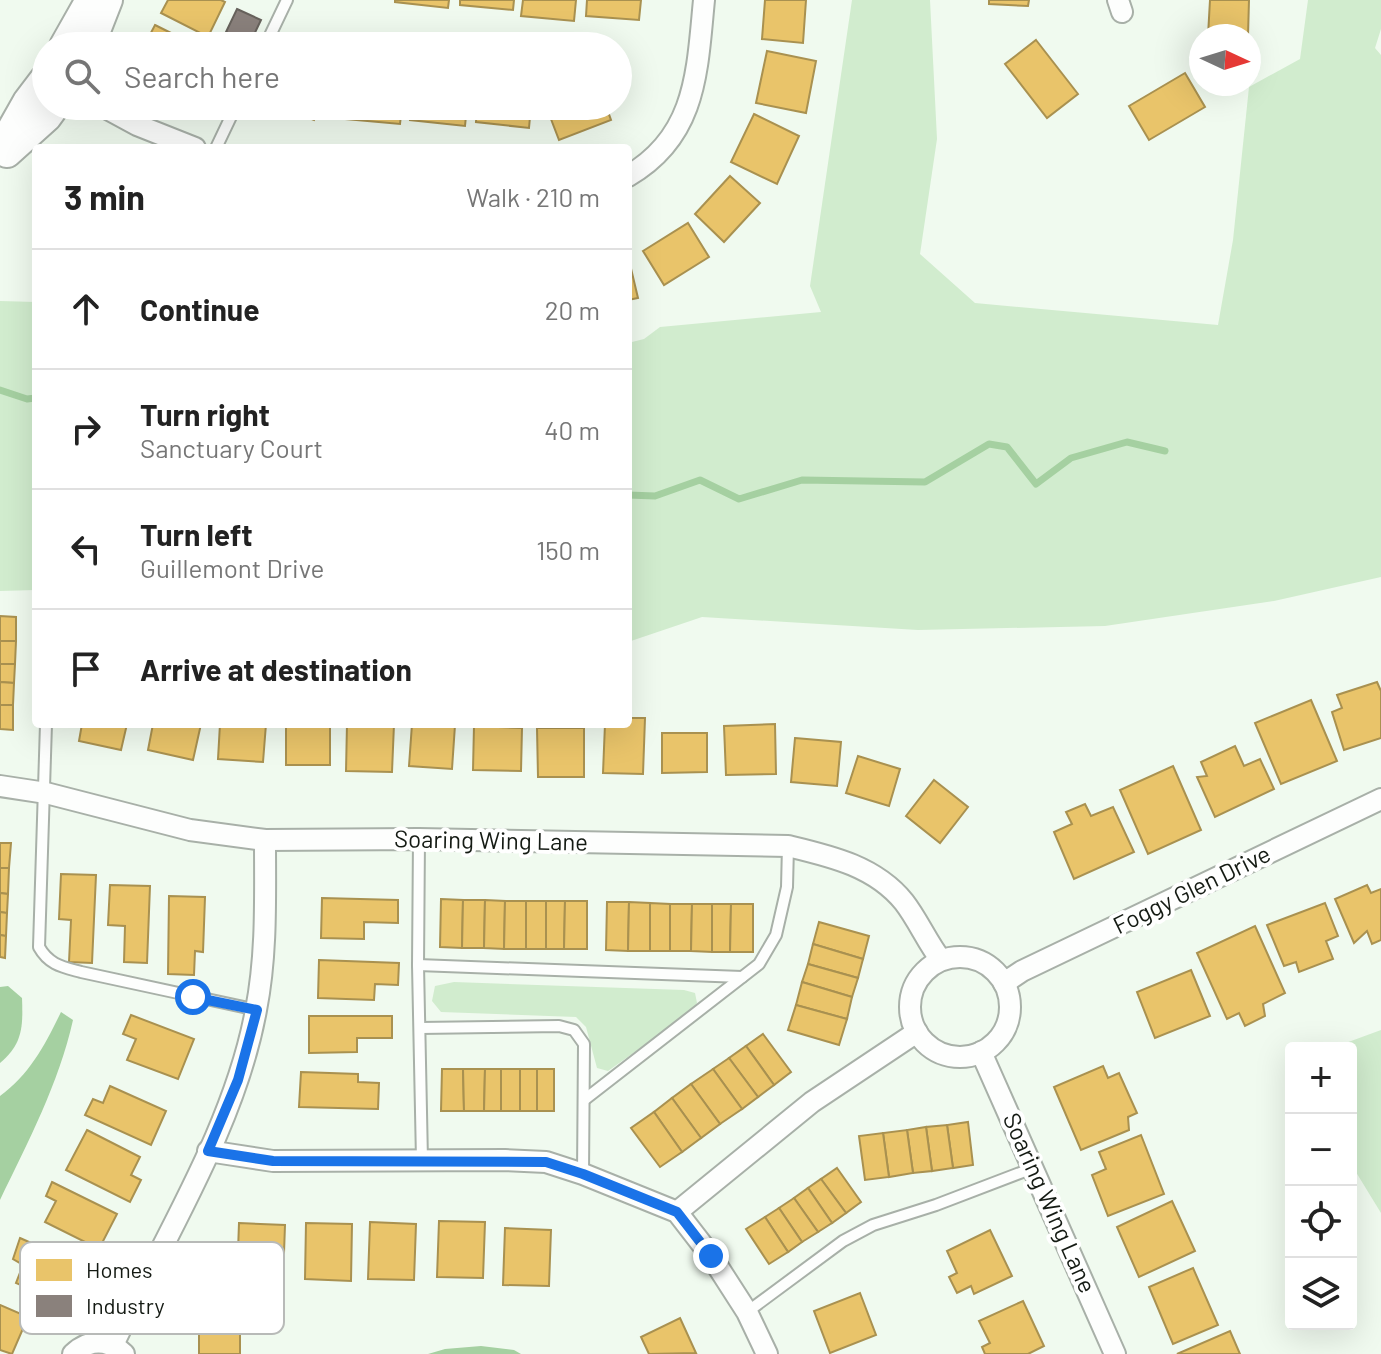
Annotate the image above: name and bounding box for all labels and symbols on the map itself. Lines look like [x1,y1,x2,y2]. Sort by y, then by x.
north arrow [1189,24,1261,96]
street label: Soaring Wing Lane [394,823,588,856]
street label: Foggy Glen Drive [1108,838,1275,939]
route start [175,979,211,1015]
street label: Soaring Wing Lane [998,1108,1103,1297]
route end [693,1238,729,1274]
legend [20,1242,284,1334]
text: Homes [86,1256,153,1282]
text: Industry [86,1292,165,1318]

